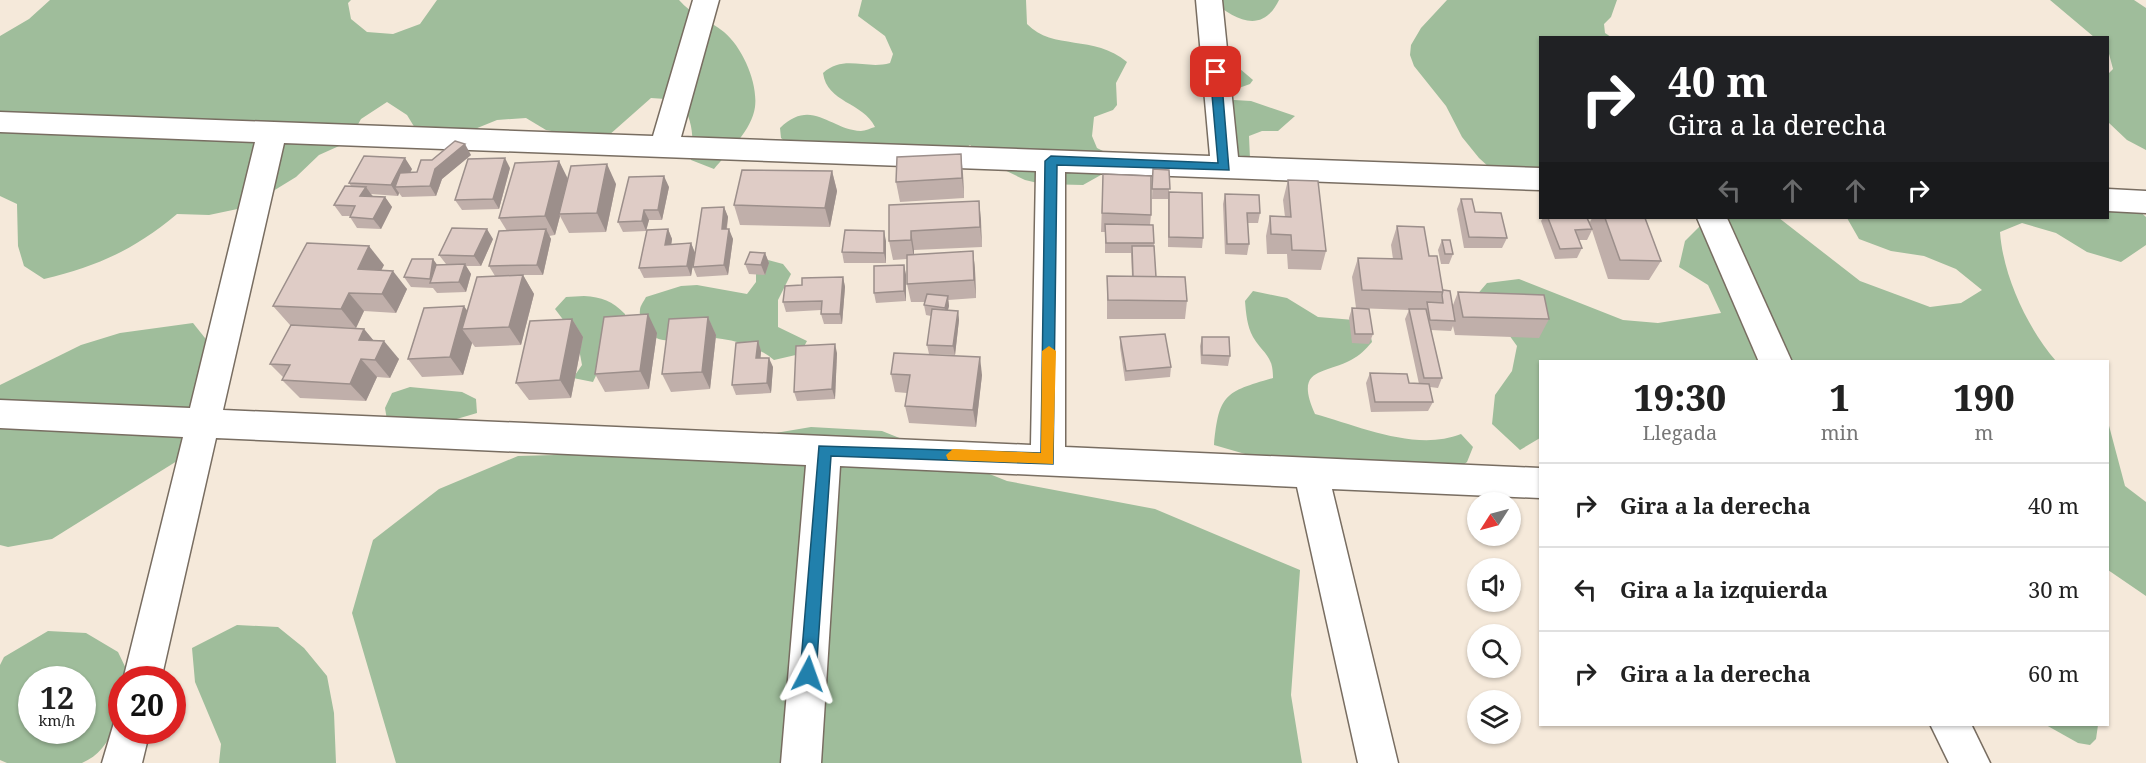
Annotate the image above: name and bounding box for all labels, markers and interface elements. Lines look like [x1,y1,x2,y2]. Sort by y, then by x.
pin [1190,46,1241,97]
text: 40 m [1668,52,1768,109]
icon: arrive [1199,55,1232,88]
icon: right [1569,60,1647,138]
text: Gira a la derecha [1668,106,1887,143]
icon: left [1713,174,1746,207]
icon: ahead [1776,174,1809,207]
icon: ahead [1839,174,1872,207]
icon: right [1902,174,1935,207]
text: 19:30 [1633,373,1726,422]
text: 1 [1830,373,1850,422]
text: 190 [1953,373,2015,422]
text: Llegada [1642,419,1717,446]
text: min [1821,419,1859,446]
text: m [1975,419,1993,446]
icon: right [1569,489,1602,522]
text: Gira a la derecha [1620,490,1811,520]
text: 40 m [2028,490,2079,520]
north arrow [1467,492,1521,546]
map controls [1467,492,1521,744]
button: sound [1467,558,1521,612]
icon: left [1569,573,1602,606]
text: Gira a la izquierda [1620,574,1828,604]
text: 30 m [2028,574,2079,604]
button: search [1467,624,1521,678]
position arrow [776,642,840,706]
icon: right [1569,657,1602,690]
text: Gira a la derecha [1620,658,1811,688]
text: 60 m [2028,658,2079,688]
speed limit sign: 20 [108,666,186,744]
text: 12 [40,677,74,718]
button: layers [1467,690,1521,744]
text: km/h [39,710,75,730]

